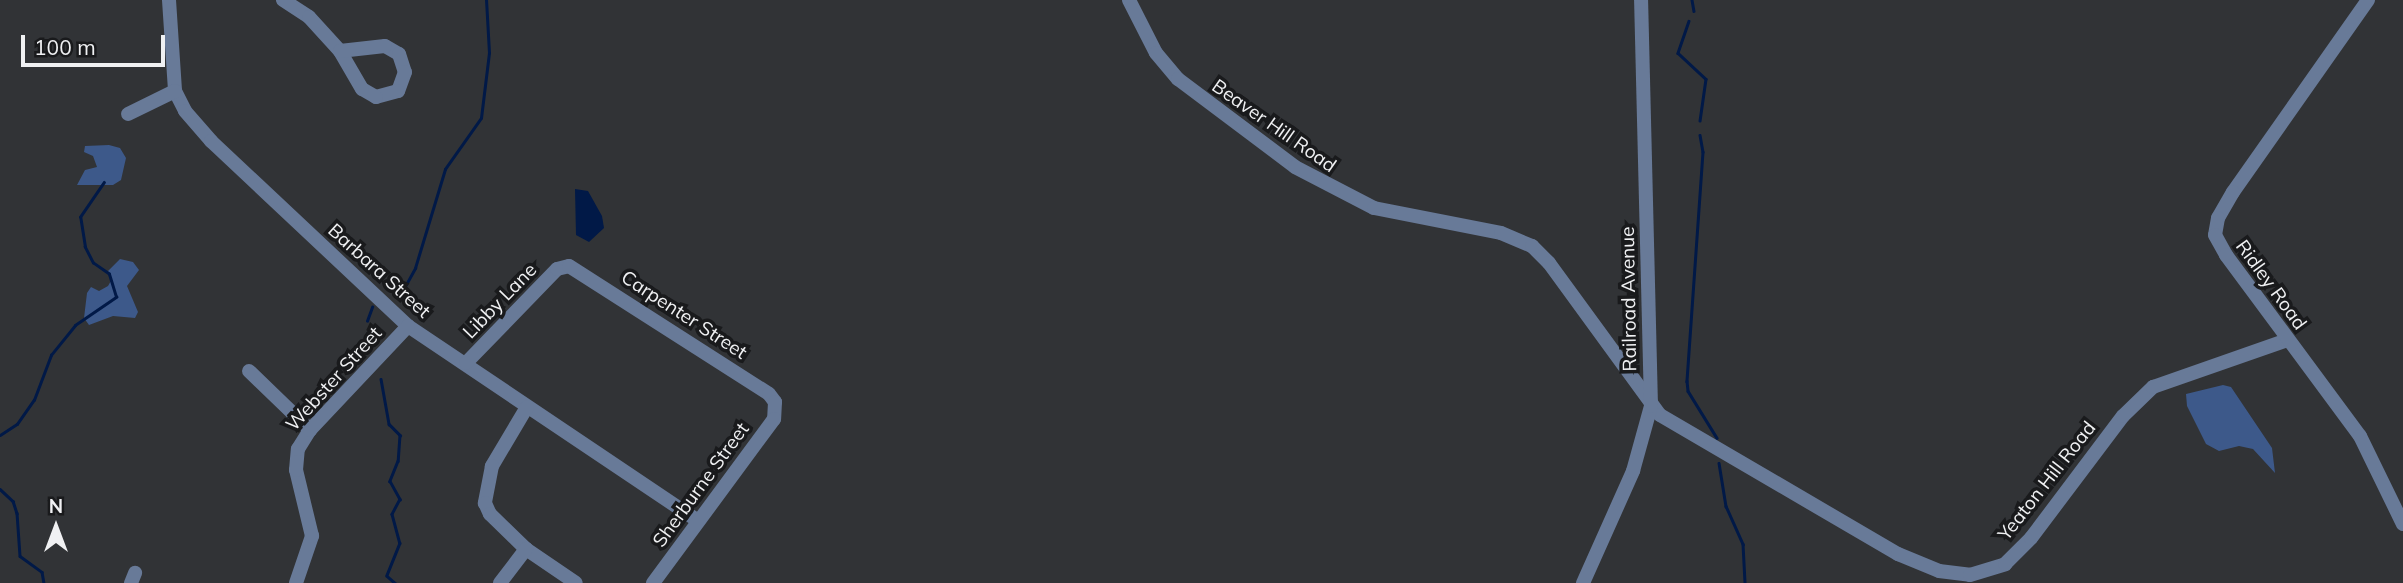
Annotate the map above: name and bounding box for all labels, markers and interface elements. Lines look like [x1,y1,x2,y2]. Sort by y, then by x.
scale bar [24,21,168,65]
text: 100 m [34,34,96,60]
street label: Beaver Hill Road [1208,75,1340,177]
street label: Barbara Street [323,219,435,323]
street label: Railroad Avenue [1616,226,1642,372]
street label: Ridley Road [2231,236,2311,334]
street label: Libby Lane [459,259,541,343]
street label: Carpenter Street [617,266,751,364]
street label: Webster Street [281,322,387,436]
street label: Yeaton Hill Road [1993,417,2101,545]
street label: Sherburne Street [648,418,754,552]
north arrow [21,492,91,562]
text: N [49,494,63,518]

